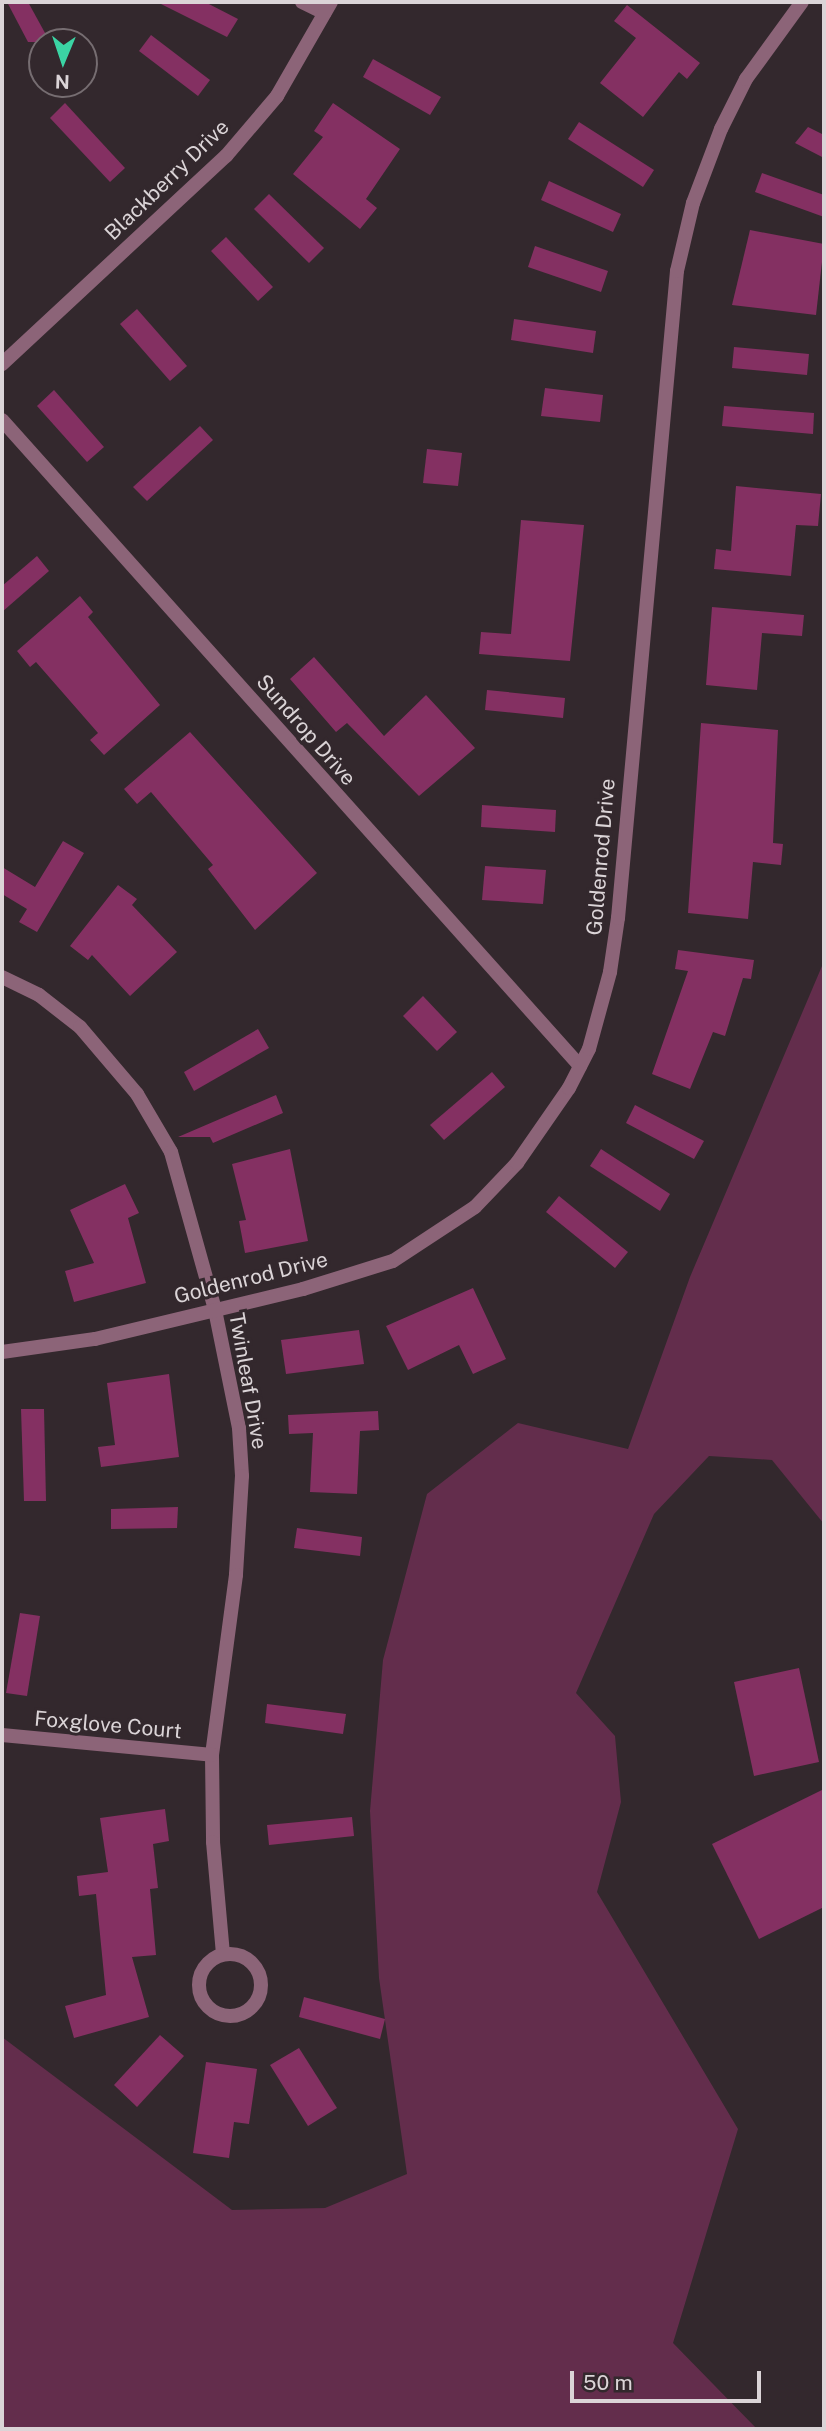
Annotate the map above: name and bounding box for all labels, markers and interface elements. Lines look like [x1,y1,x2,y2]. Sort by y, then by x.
north arrow [28,28,98,98]
text: N [55,71,70,93]
street label: Blackberry Drive [100,114,234,246]
street label: Sundrop Drive [251,669,361,791]
street label: Goldenrod Drive [582,777,620,937]
street label: Goldenrod Drive [172,1247,330,1309]
street label: Twinleaf Drive [224,1311,272,1451]
street label: Foxglove Court [33,1706,183,1744]
scale bar [574,2358,765,2402]
text: 50 m [583,2370,633,2395]

